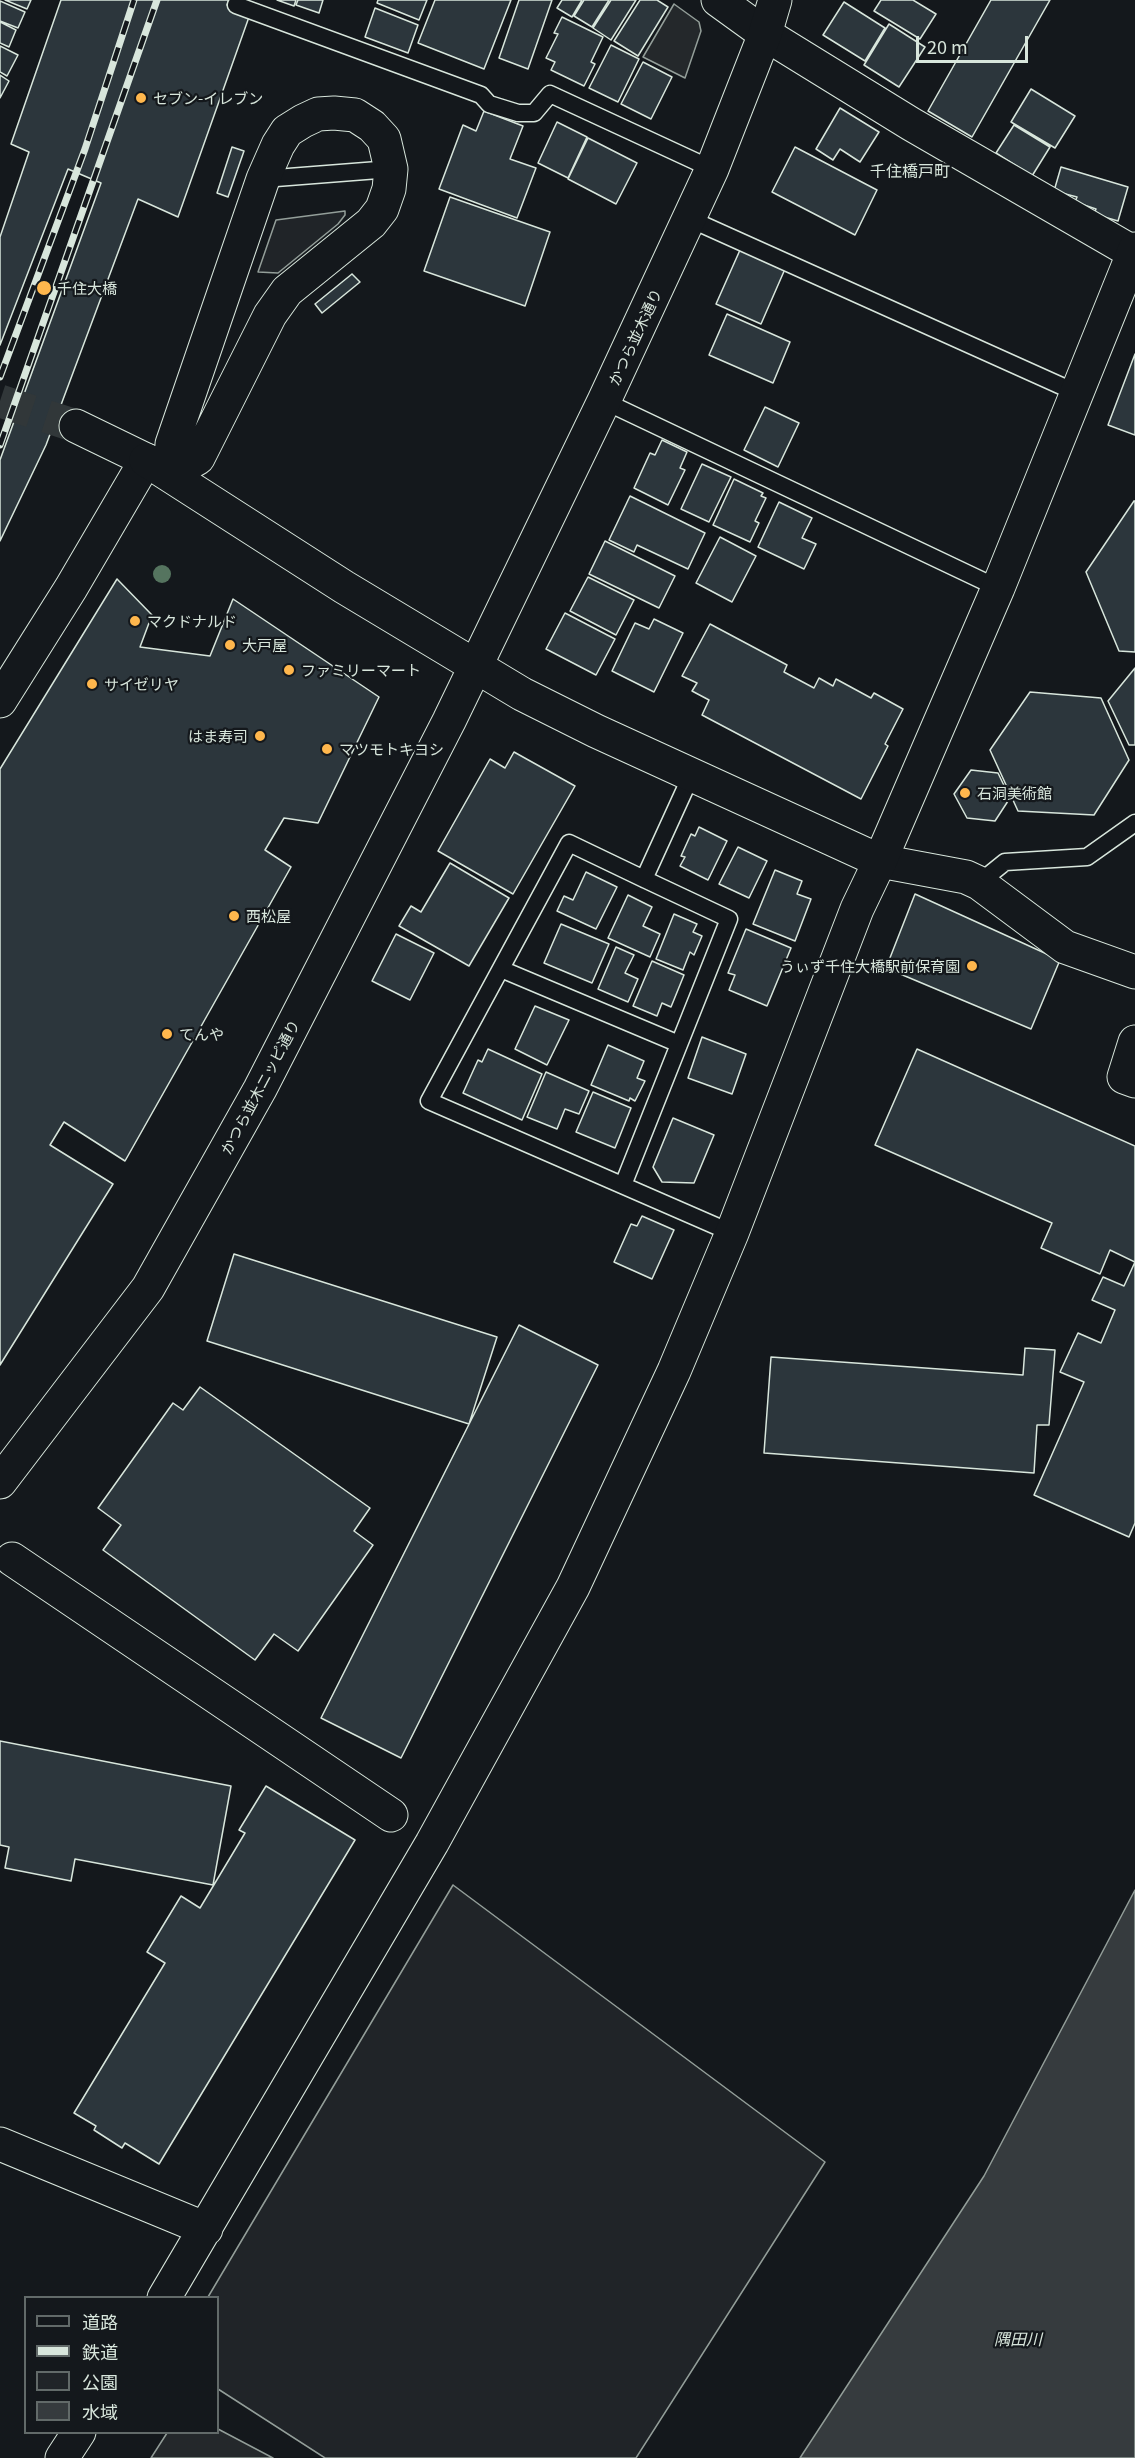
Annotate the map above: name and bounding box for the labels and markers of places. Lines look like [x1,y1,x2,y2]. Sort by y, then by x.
place label: セブン-イレブン [153,89,263,107]
marker: セブン-イレブン [134,91,148,105]
marker: 千住大橋 [35,279,53,297]
place label: 千住大橋 [57,279,117,297]
place label: マクドナルド [147,612,237,630]
marker: マクドナルド [128,614,142,628]
place label: 大戸屋 [242,636,287,654]
marker: 大戸屋 [223,638,237,652]
place label: ファミリーマート [301,661,421,679]
marker: ファミリーマート [282,663,296,677]
place label: サイゼリヤ [104,675,179,693]
marker: サイゼリヤ [85,677,99,691]
place label: はま寿司 [188,727,248,745]
marker: はま寿司 [253,729,267,743]
place label: マツモトキヨシ [339,740,444,758]
marker: マツモトキヨシ [320,742,334,756]
place label: 石洞美術館 [977,784,1052,802]
marker: 石洞美術館 [958,786,972,800]
place label: 西松屋 [246,907,291,925]
marker: 西松屋 [227,909,241,923]
place label: うぃず千住大橋駅前保育園 [780,957,960,975]
marker: うぃず千住大橋駅前保育園 [965,959,979,973]
place label: てんや [179,1025,224,1043]
marker: てんや [160,1027,174,1041]

